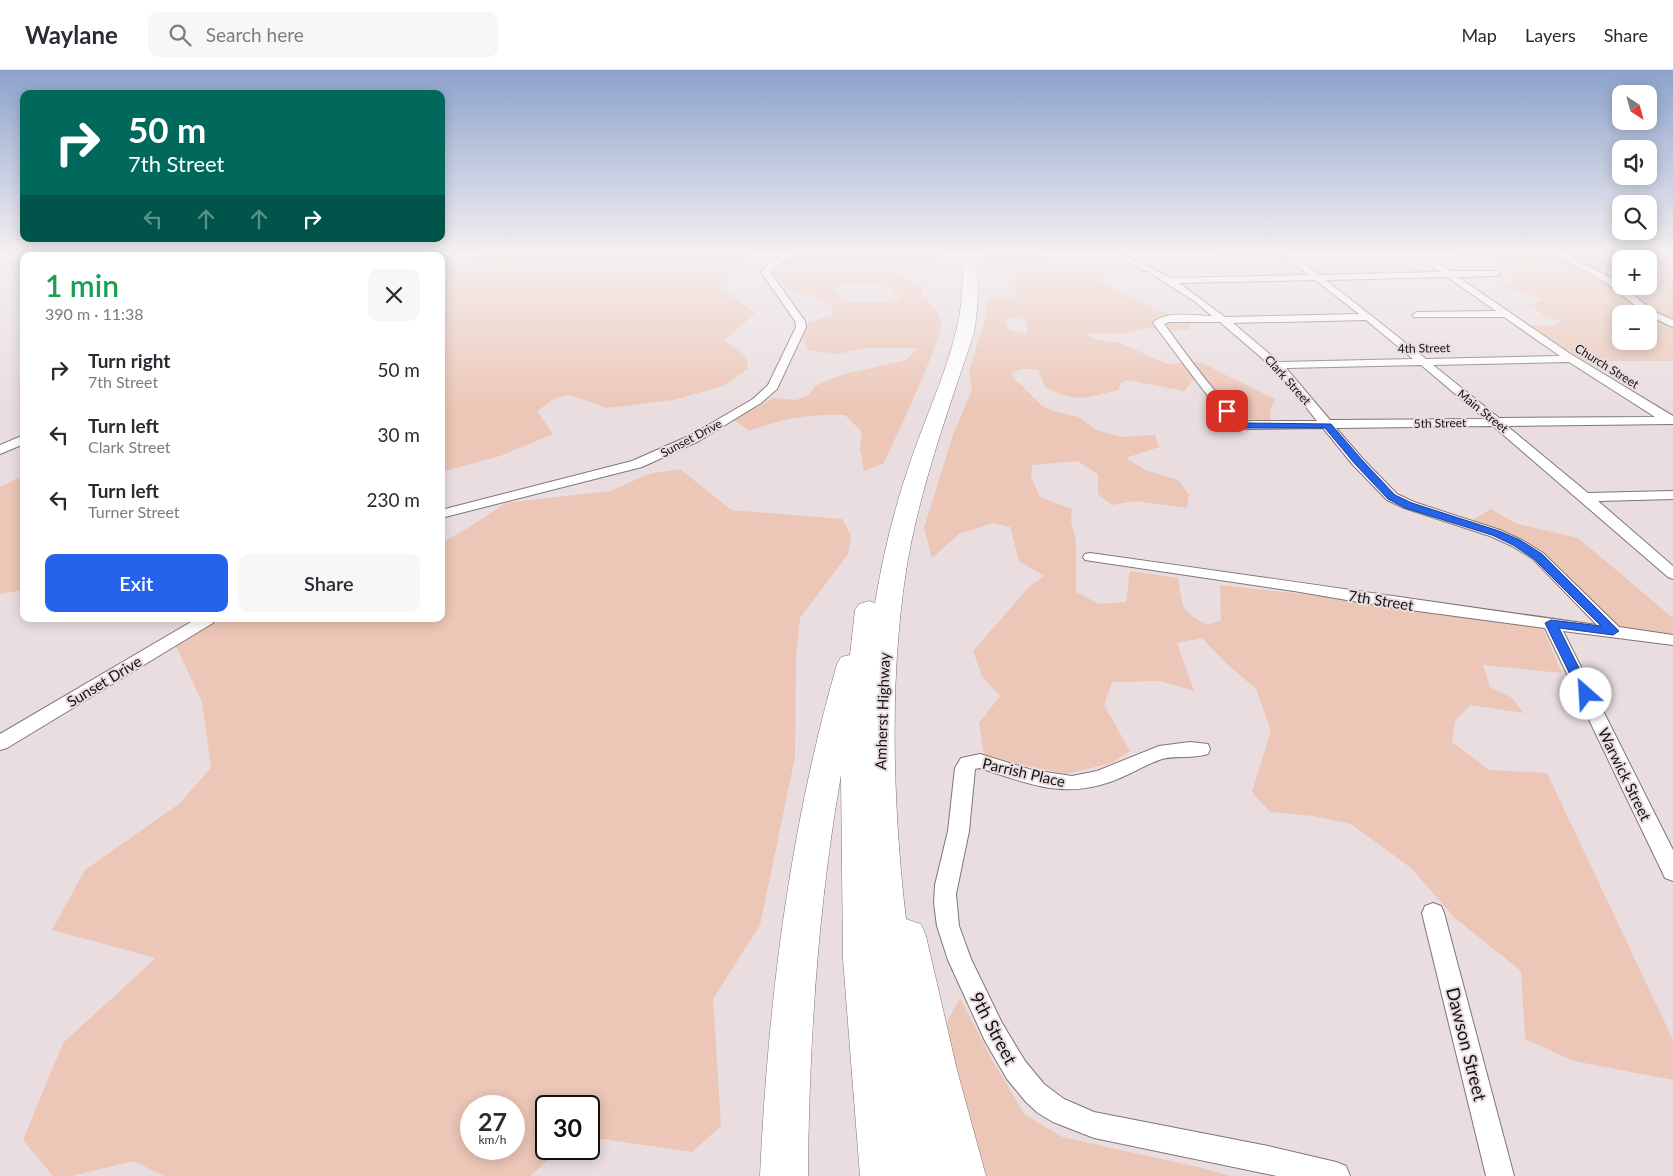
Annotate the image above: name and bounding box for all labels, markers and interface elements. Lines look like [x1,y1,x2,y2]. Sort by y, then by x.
search box [148,12,498,57]
text: Waylane [25,20,118,49]
icon: search [166,21,194,49]
text: Search here [206,23,304,46]
text: Map [1461,24,1497,46]
text: Layers [1525,24,1576,46]
text: Share [1604,24,1648,46]
north arrow [1612,85,1658,130]
map controls [1612,85,1657,350]
text: 50 m [128,108,206,150]
icon: right [45,110,110,175]
button: sound [1612,140,1657,185]
text: 7th Street [128,150,224,177]
button: search [1612,195,1657,240]
icon: left [139,205,167,233]
icon: ahead [192,205,220,233]
icon: ahead [245,205,273,233]
icon: right [298,205,326,233]
button: + [1612,250,1657,295]
text: 1 min [45,267,119,303]
button: close [368,269,420,321]
text: 390 m · 11:38 [45,304,144,323]
button: − [1612,305,1657,350]
street label: 4th Street [1398,340,1451,356]
street label: Church Street [1572,340,1642,392]
text: Turn right [88,349,170,372]
street label: Clark Street [1262,352,1315,409]
icon: right [45,356,73,384]
text: 50 m [377,358,420,381]
text: 7th Street [88,372,158,391]
street label: Main Street [1455,386,1512,437]
pin [1206,390,1248,432]
icon: arrive [1213,397,1241,425]
text: Turn left [88,414,159,437]
street label: 5th Street [1414,415,1467,431]
street label: Sunset Drive [658,416,724,460]
icon: left [45,421,73,449]
text: 30 m [377,423,420,446]
text: Clark Street [88,437,171,456]
text: Turn left [88,479,159,502]
icon: left [45,486,73,514]
text: 230 m [366,488,420,511]
text: Turner Street [88,502,180,521]
button: Exit [45,554,228,612]
button: Share [238,554,420,612]
street label: 7th Street [1347,586,1416,614]
street label: Sunset Drive [63,652,145,710]
street label: Amherst Highway [871,652,893,770]
position arrow [1559,667,1611,719]
street label: Warwick Street [1595,725,1656,824]
street label: Parrish Place [981,754,1067,790]
street label: Dawson Street [1442,985,1492,1104]
street label: 9th Street [966,988,1022,1068]
speed limit sign: 30 [535,1095,600,1160]
text: 27 [478,1106,507,1136]
text: km/h [478,1132,507,1147]

